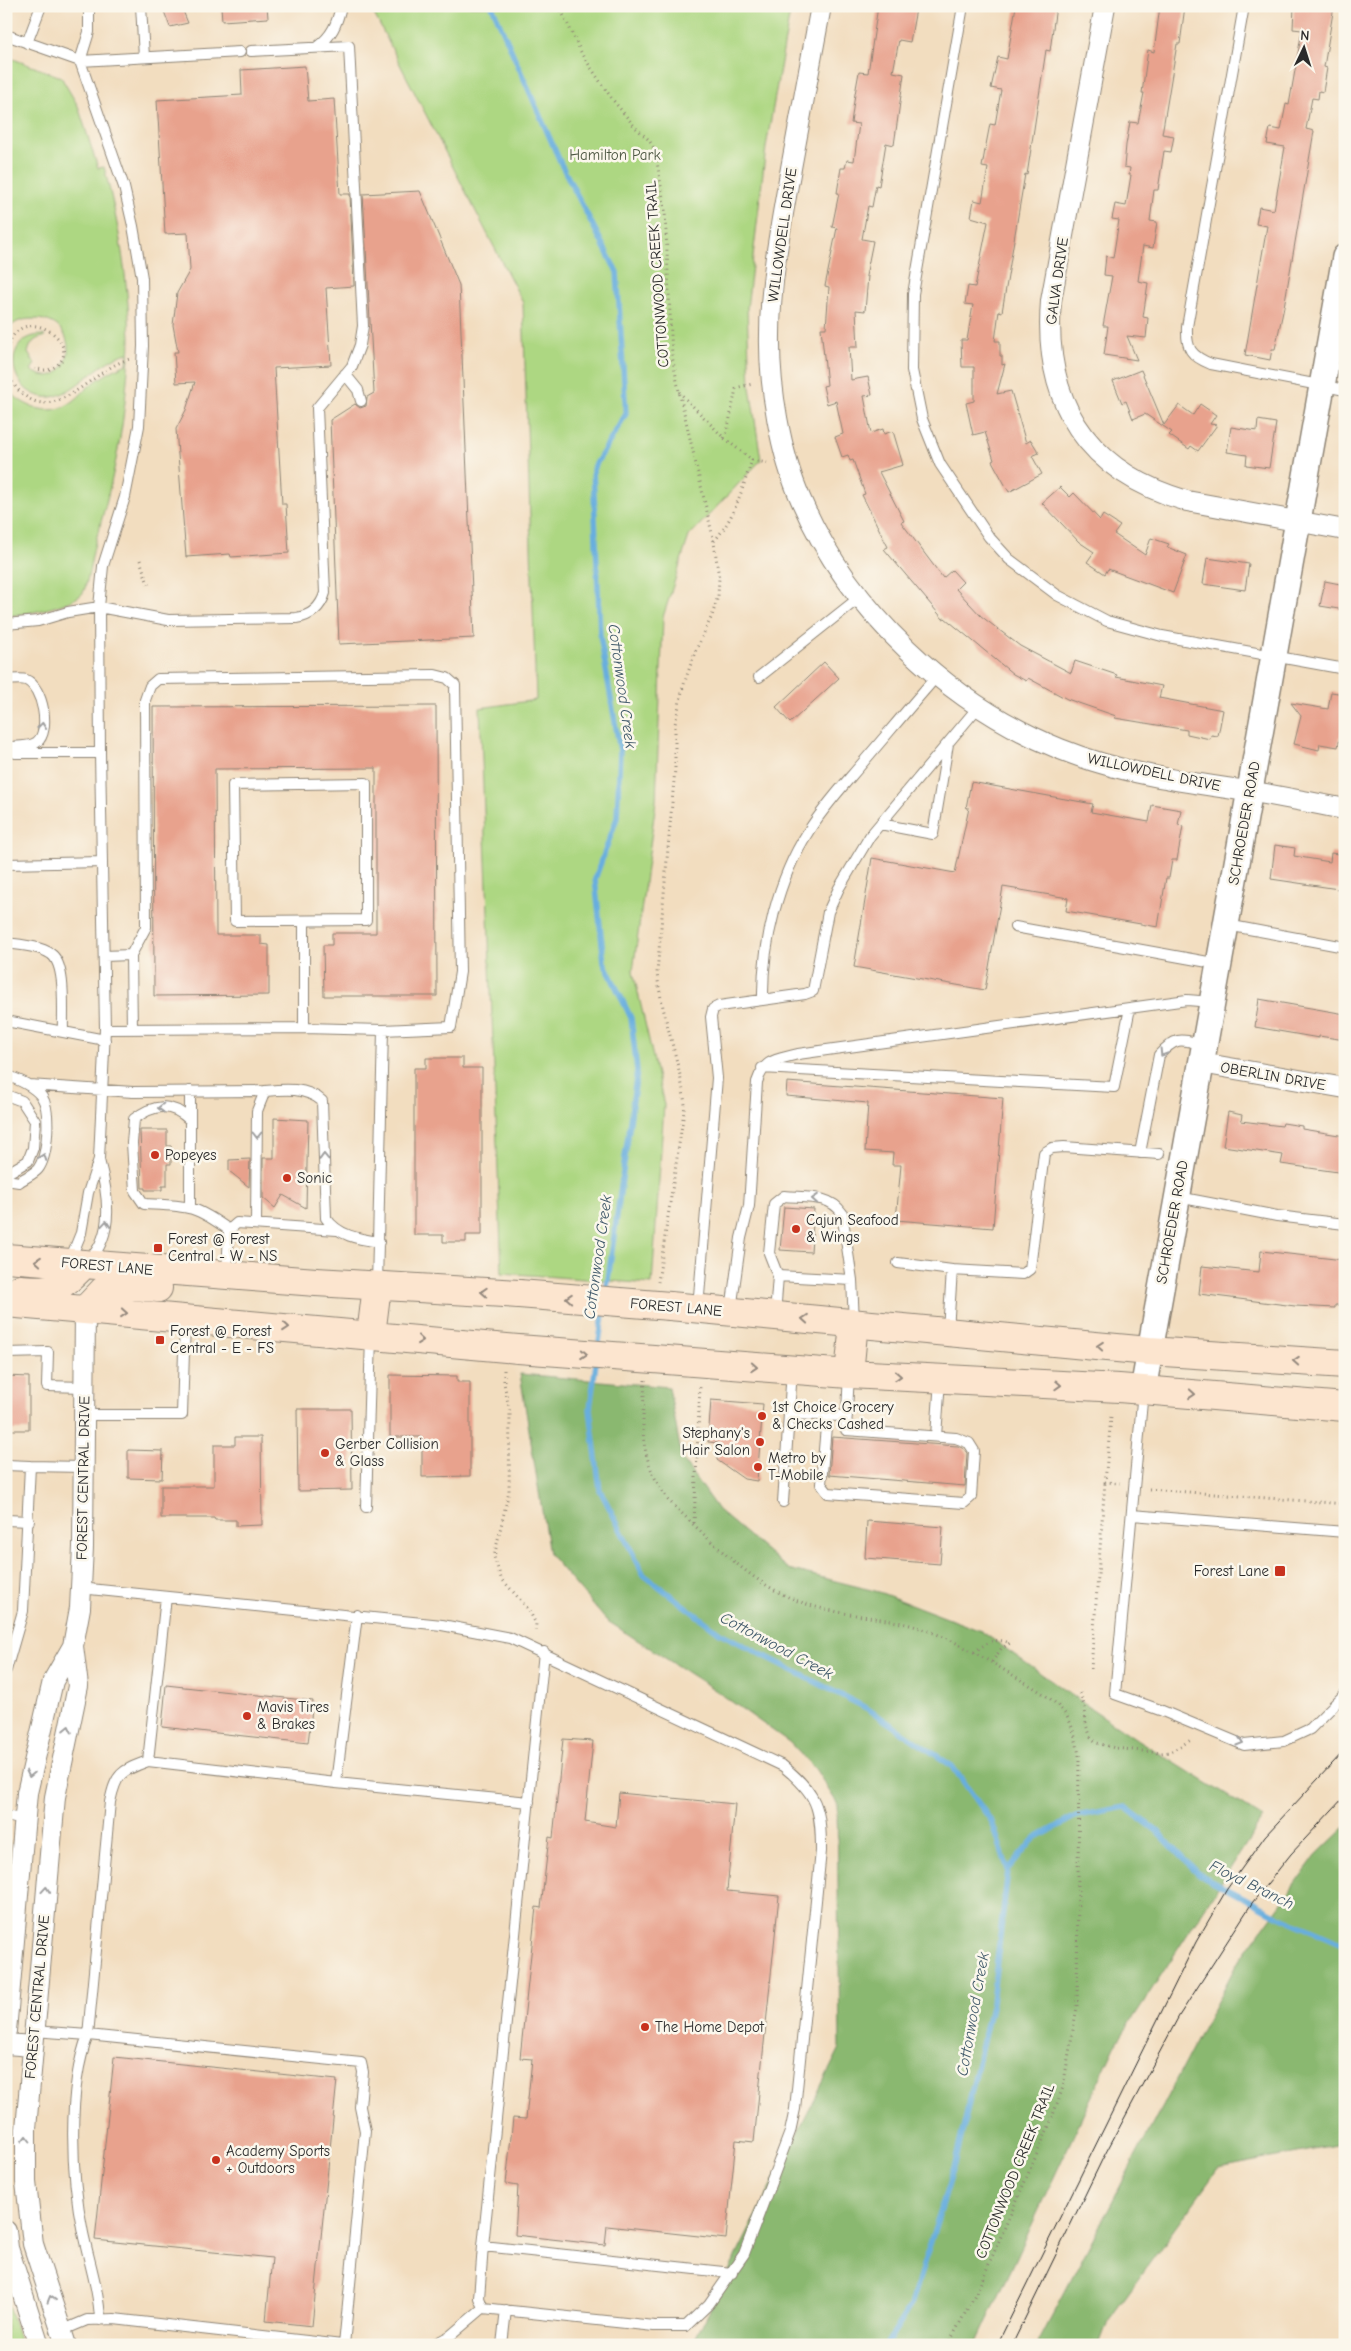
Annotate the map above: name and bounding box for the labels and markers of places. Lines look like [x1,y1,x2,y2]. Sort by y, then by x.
place label: Popeyes [165,1146,216,1164]
marker: Popeyes [149,1149,161,1161]
place label: Sonic [297,1169,332,1187]
marker: Sonic [281,1172,293,1184]
place label: Cajun Seafood & Wings [806,1211,899,1246]
marker: Cajun Seafood & Wings [790,1223,802,1235]
place label: Forest @ Forest Central - W - NS [168,1230,277,1265]
marker: Forest @ Forest Central - W - NS [152,1242,164,1254]
place label: Forest @ Forest Central - E - FS [170,1322,274,1357]
marker: Forest @ Forest Central - E - FS [154,1334,166,1346]
place label: 1st Choice Grocery & Checks Cashed [772,1398,894,1433]
marker: 1st Choice Grocery & Checks Cashed [756,1410,768,1422]
place label: Stephany's Hair Salon [682,1424,750,1459]
place label: Gerber Collision & Glass [335,1435,439,1470]
marker: Stephany's Hair Salon [754,1436,766,1448]
marker: Gerber Collision & Glass [319,1447,331,1459]
place label: Metro by T-Mobile [768,1449,826,1484]
marker: Metro by T-Mobile [752,1461,764,1473]
place label: Forest Lane [1194,1562,1269,1580]
marker: Forest Lane [1273,1564,1287,1578]
place label: Mavis Tires & Brakes [257,1698,329,1733]
marker: Mavis Tires & Brakes [241,1710,253,1722]
place label: The Home Depot [655,2018,765,2036]
marker: The Home Depot [639,2021,651,2033]
place label: Academy Sports + Outdoors [226,2142,330,2177]
marker: Academy Sports + Outdoors [210,2154,222,2166]

